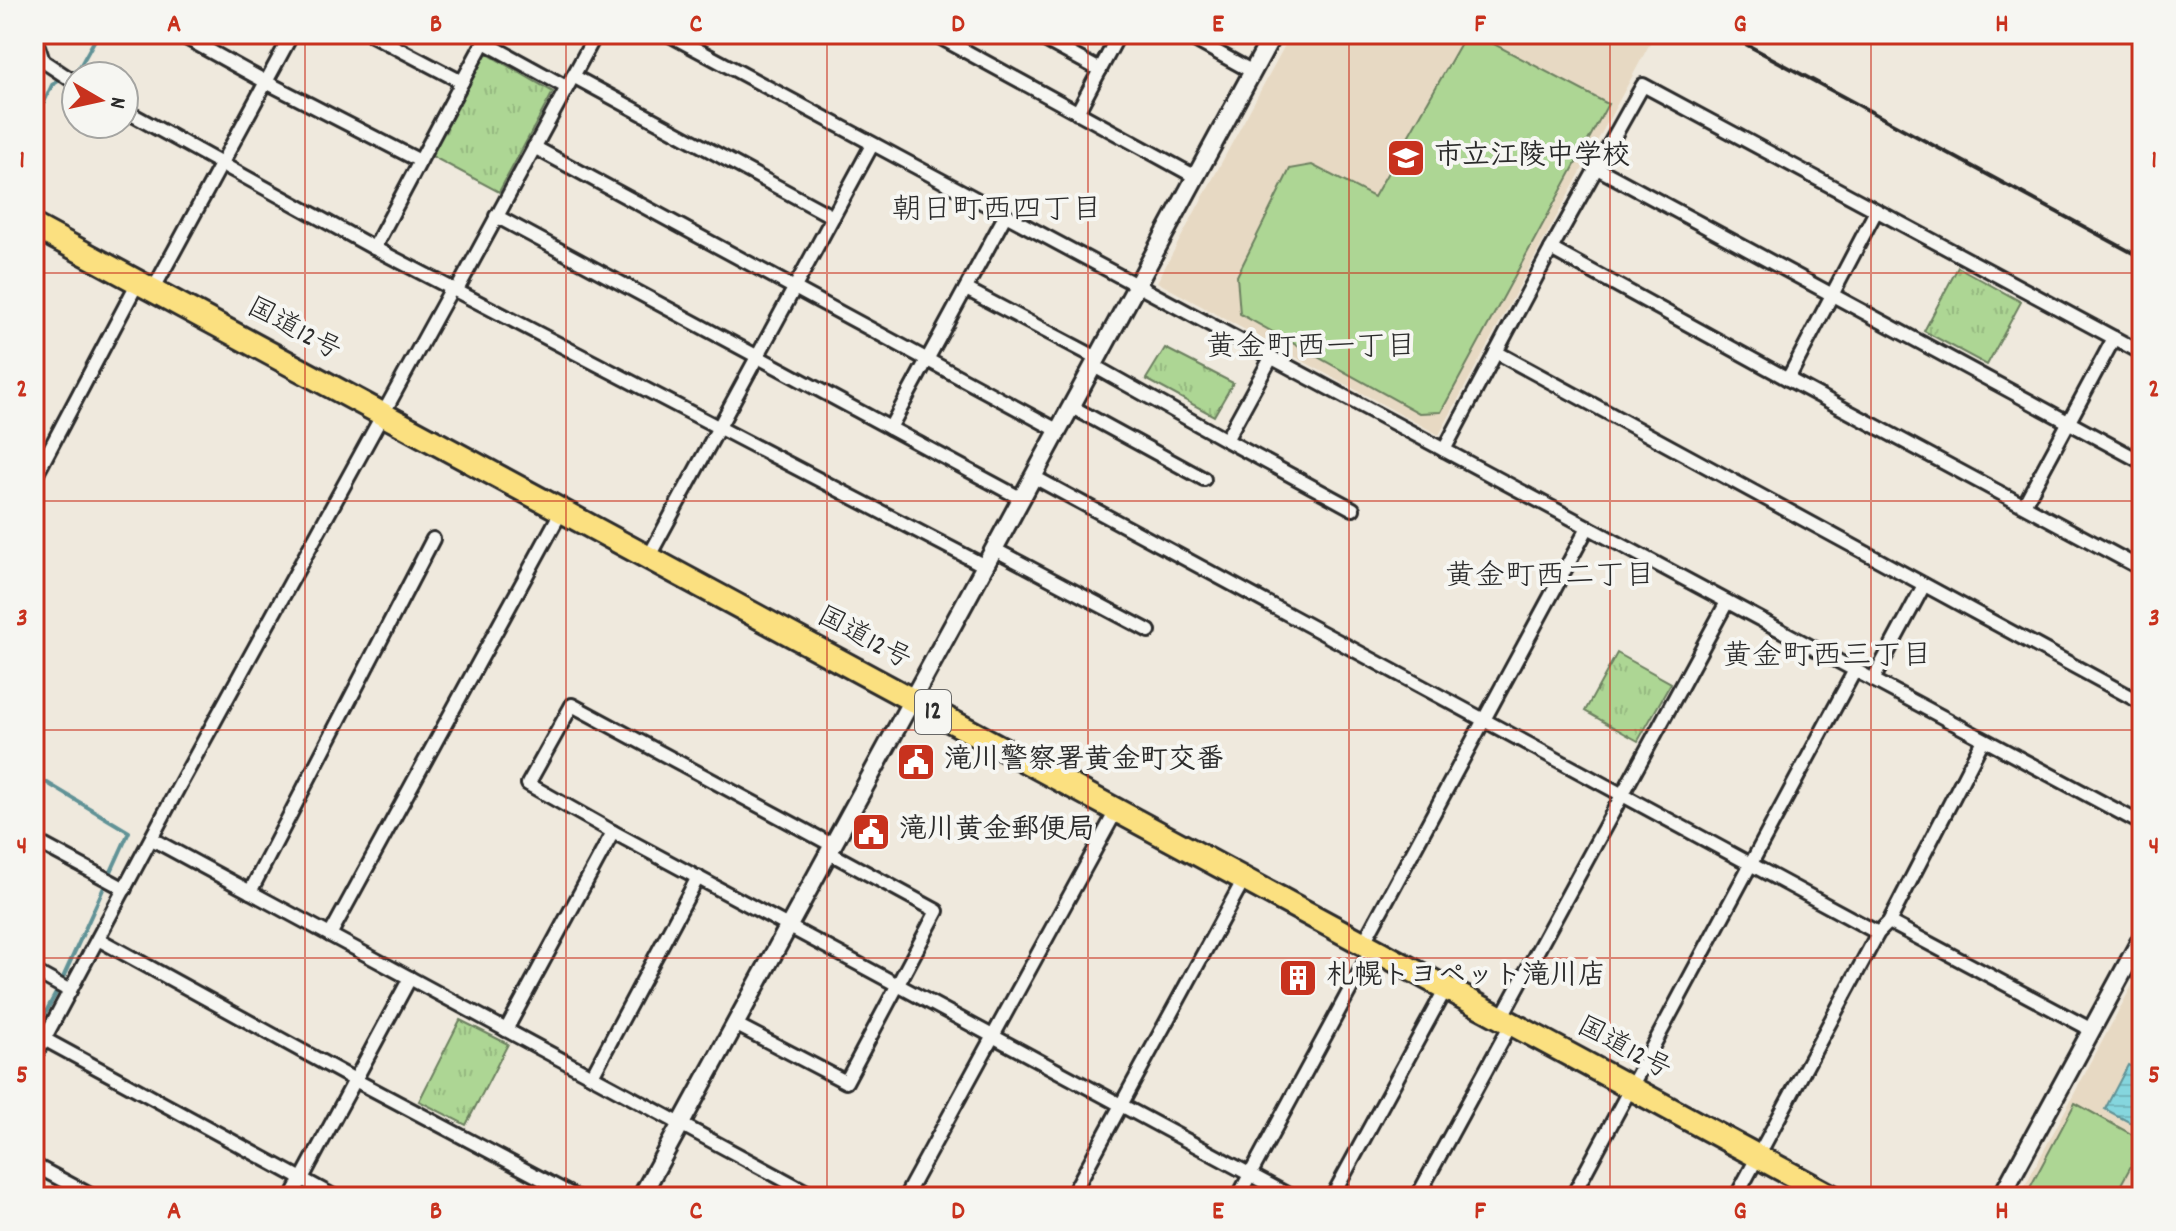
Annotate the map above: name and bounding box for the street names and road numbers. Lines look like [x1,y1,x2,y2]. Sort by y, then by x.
street label: 国道12号 [238,289,348,373]
street label: 国道12号 [808,598,918,682]
road number: 12 [915,690,951,734]
street label: 国道12号 [1568,1008,1678,1092]

